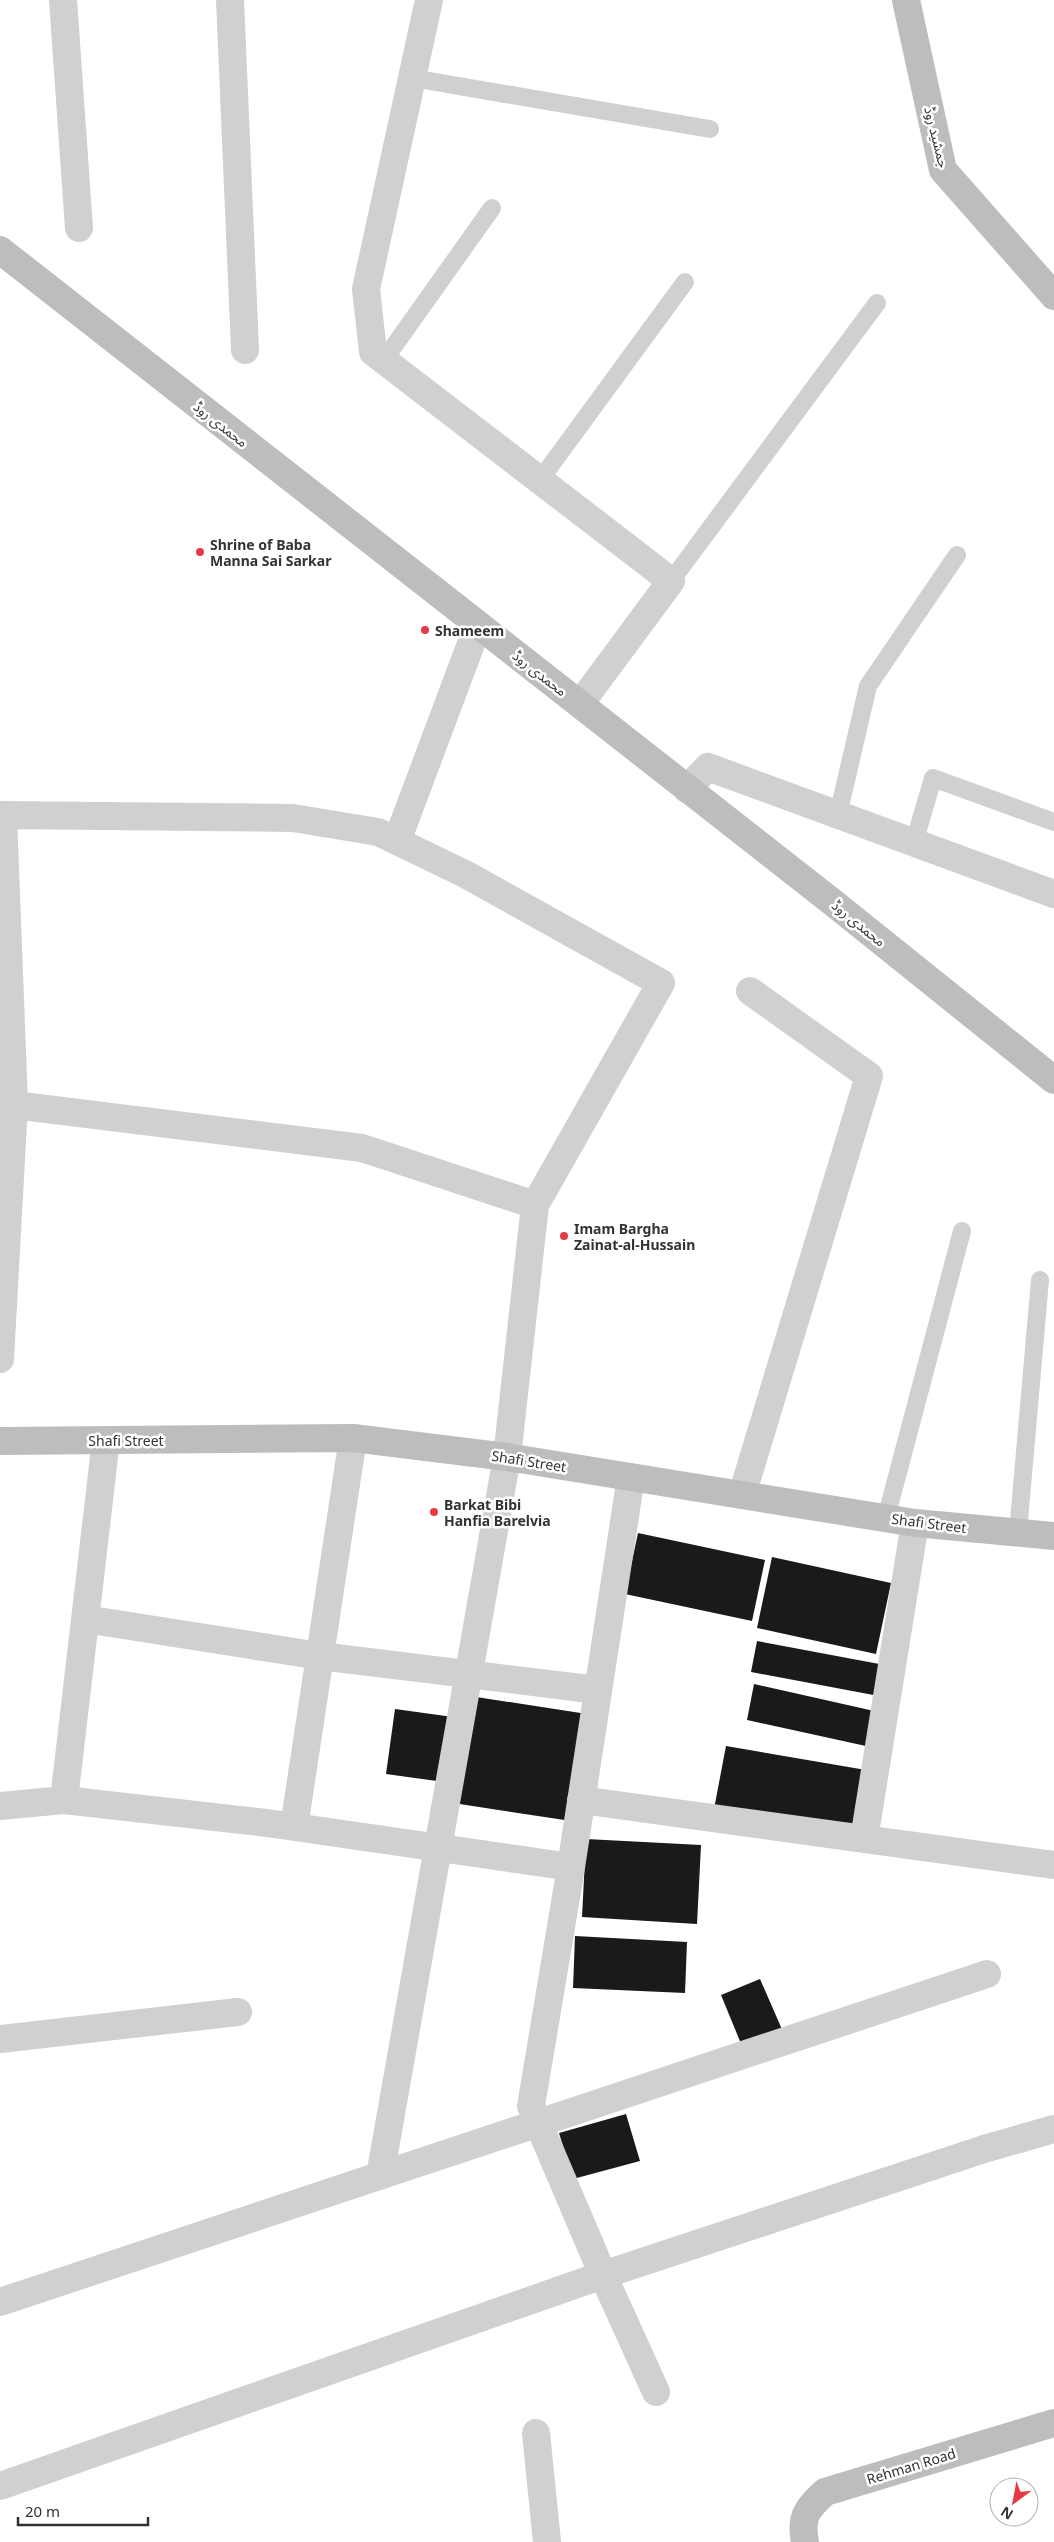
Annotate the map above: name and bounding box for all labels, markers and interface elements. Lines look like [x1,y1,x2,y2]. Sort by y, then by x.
street label: جمشید روڈ [920,104,954,170]
street label: محمدی روڈ [190,397,252,451]
place label: Shrine of Baba Manna Sai Sarkar [210,535,332,570]
marker: Shrine of Baba Manna Sai Sarkar [194,546,206,558]
place label: Shameem [435,621,504,640]
marker: Shameem [419,624,431,636]
street label: محمدی روڈ [509,646,571,700]
street label: محمدی روڈ [828,895,890,951]
place label: Imam Bargha Zainat-al-Hussain [574,1219,695,1254]
marker: Imam Bargha Zainat-al-Hussain [558,1230,570,1242]
street label: Shafi Street [88,1431,164,1450]
street label: Shafi Street [490,1446,568,1476]
place label: Barkat Bibi Hanfia Barelvia [444,1495,551,1530]
marker: Barkat Bibi Hanfia Barelvia [428,1506,440,1518]
street label: Shafi Street [890,1509,968,1537]
street label: Rehman Road [864,2443,958,2489]
north arrow [989,2477,1039,2527]
scale bar [18,2494,148,2526]
text: 20 m [25,2501,60,2521]
text: N [997,2502,1017,2525]

